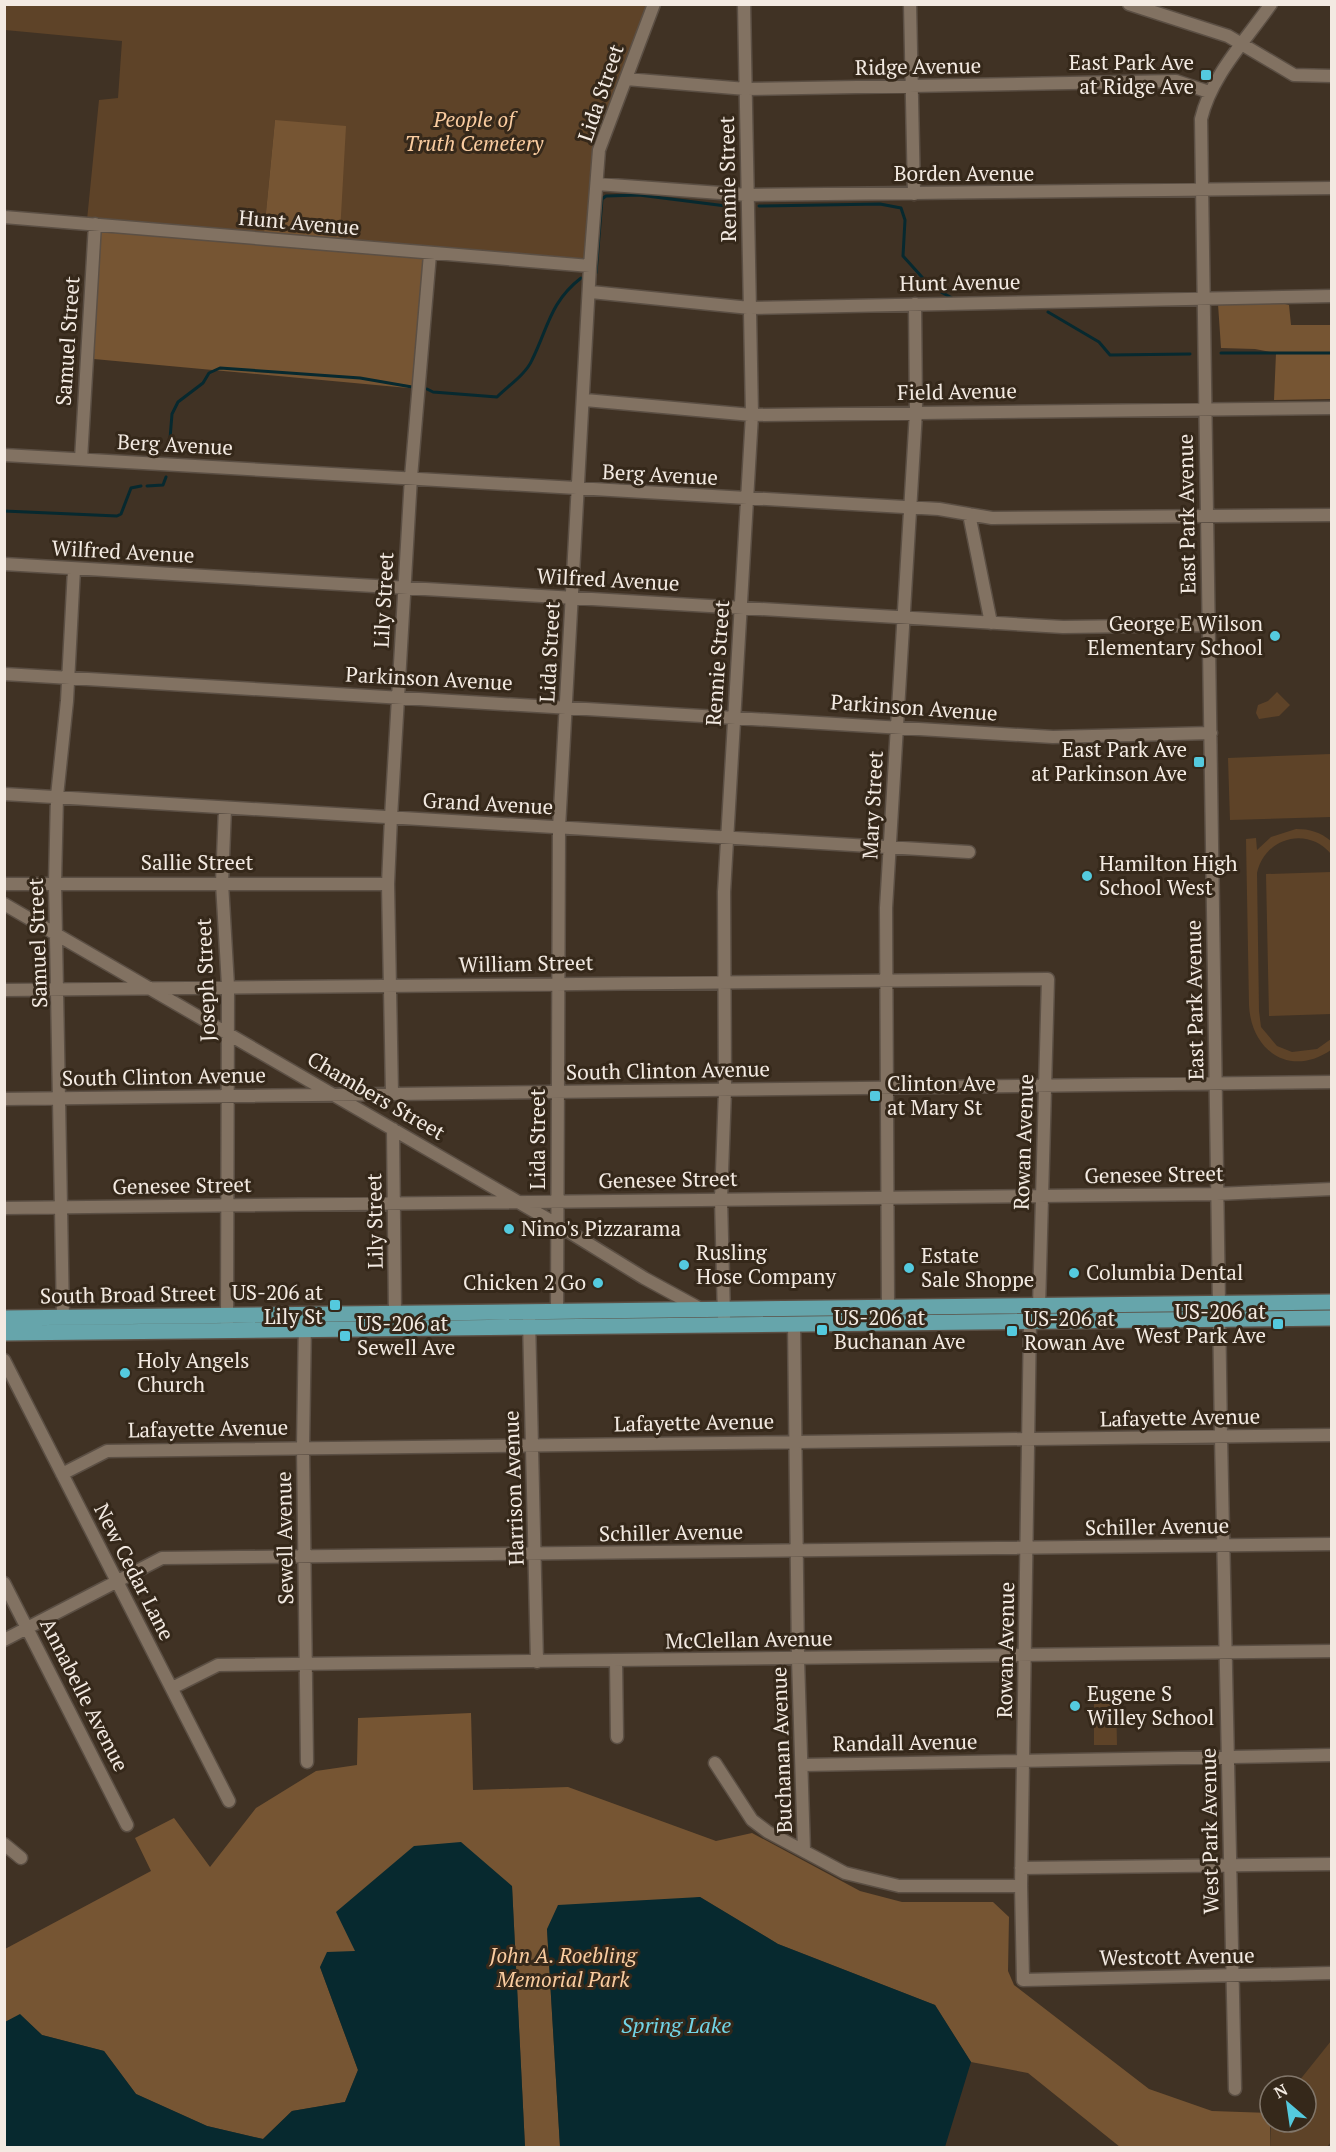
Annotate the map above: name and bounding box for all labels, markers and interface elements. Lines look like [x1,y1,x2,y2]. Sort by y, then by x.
street label: Lida Street [570,40,630,145]
place label: East Park Ave at Ridge Ave [1069,48,1194,100]
street label: Ridge Avenue [855,51,981,81]
marker: East Park Ave at Ridge Ave [1199,68,1213,82]
park label: People of Truth Cemetery [405,105,544,157]
street label: Rennie Street [712,115,742,243]
street label: Borden Avenue [894,159,1034,187]
street label: Hunt Avenue [238,203,361,241]
street label: Hunt Avenue [899,267,1021,297]
street label: Samuel Street [49,275,86,407]
street label: Field Avenue [897,376,1017,406]
street label: Berg Avenue [116,427,234,461]
street label: East Park Avenue [1171,434,1201,594]
street label: Berg Avenue [601,457,719,491]
street label: Wilfred Avenue [51,533,195,569]
street label: Lily Street [367,551,400,649]
street label: Wilfred Avenue [536,561,680,597]
street label: Rennie Street [699,599,735,727]
street label: Lida Street [532,600,566,703]
place label: George E Wilson Elementary School [1087,609,1264,661]
marker: George E Wilson Elementary School [1268,629,1282,643]
street label: Parkinson Avenue [345,660,513,696]
street label: Parkinson Avenue [830,687,999,727]
place label: East Park Ave at Parkinson Ave [1031,735,1187,787]
street label: Mary Street [855,750,889,860]
marker: East Park Ave at Parkinson Ave [1192,755,1206,769]
street label: Grand Avenue [422,786,554,820]
street label: Sallie Street [141,848,253,876]
place label: Hamilton High School West [1099,849,1238,901]
marker: Hamilton High School West [1080,869,1094,883]
street label: Samuel Street [21,877,53,1009]
street label: Joseph Street [189,917,221,1042]
street label: East Park Avenue [1179,920,1209,1080]
street label: William Street [458,948,594,978]
street label: Chambers Street [302,1044,451,1146]
street label: South Clinton Avenue [566,1054,770,1086]
street label: South Clinton Avenue [62,1060,266,1092]
place label: Clinton Ave at Mary St [887,1069,996,1121]
street label: Rowan Avenue [1007,1073,1039,1210]
street label: Lida Street [523,1088,551,1190]
marker: Clinton Ave at Mary St [868,1089,882,1103]
street label: Genesee Street [1084,1159,1224,1189]
street label: Genesee Street [598,1164,738,1194]
street label: Genesee Street [112,1170,252,1200]
street label: Lily Street [359,1173,389,1269]
place label: Nino's Pizzarama [521,1214,681,1242]
marker: Nino's Pizzarama [502,1222,516,1236]
place label: Rusling Hose Company [696,1238,836,1290]
place label: Estate Sale Shoppe [921,1241,1034,1293]
marker: Rusling Hose Company [677,1258,691,1272]
place label: Columbia Dental [1086,1258,1243,1286]
marker: Estate Sale Shoppe [902,1261,916,1275]
marker: Columbia Dental [1067,1266,1081,1280]
place label: Chicken 2 Go [463,1268,586,1296]
marker: Chicken 2 Go [591,1276,605,1290]
street label: South Broad Street [40,1278,216,1310]
place label: US-206 at Lily St [232,1278,323,1330]
place label: US-206 at West Park Ave [1135,1297,1266,1349]
marker: US-206 at Lily St [328,1298,342,1312]
place label: US-206 at Buchanan Ave [834,1303,966,1355]
place label: US-206 at Rowan Ave [1024,1304,1125,1356]
place label: US-206 at Sewell Ave [357,1309,455,1361]
marker: US-206 at West Park Ave [1271,1317,1285,1331]
marker: US-206 at Buchanan Ave [815,1323,829,1337]
marker: US-206 at Rowan Ave [1005,1324,1019,1338]
marker: US-206 at Sewell Ave [338,1329,352,1343]
place label: Holy Angels Church [137,1346,249,1398]
marker: Holy Angels Church [118,1366,132,1380]
street label: Lafayette Avenue [1100,1402,1260,1432]
street label: Lafayette Avenue [614,1407,774,1437]
street label: Harrison Avenue [496,1410,530,1566]
street label: Lafayette Avenue [128,1413,288,1443]
street label: Sewell Avenue [269,1471,299,1605]
street label: New Cedar Lane [88,1498,182,1645]
street label: Schiller Avenue [1085,1511,1229,1541]
street label: Schiller Avenue [599,1517,743,1547]
street label: Rowan Avenue [990,1582,1020,1718]
street label: Annabelle Avenue [34,1613,136,1776]
street label: McClellan Avenue [665,1624,833,1654]
street label: Buchanan Avenue [764,1666,798,1834]
place label: Eugene S Willey School [1087,1679,1214,1731]
marker: Eugene S Willey School [1068,1699,1082,1713]
street label: Randall Avenue [832,1727,978,1757]
street label: West Park Avenue [1194,1748,1224,1914]
park label: John A. Roebling Memorial Park [488,1941,638,1993]
street label: Westcott Avenue [1099,1941,1255,1971]
water label: Spring Lake [621,2010,731,2039]
north arrow [1258,2074,1318,2134]
text: N [1270,2078,1291,2103]

